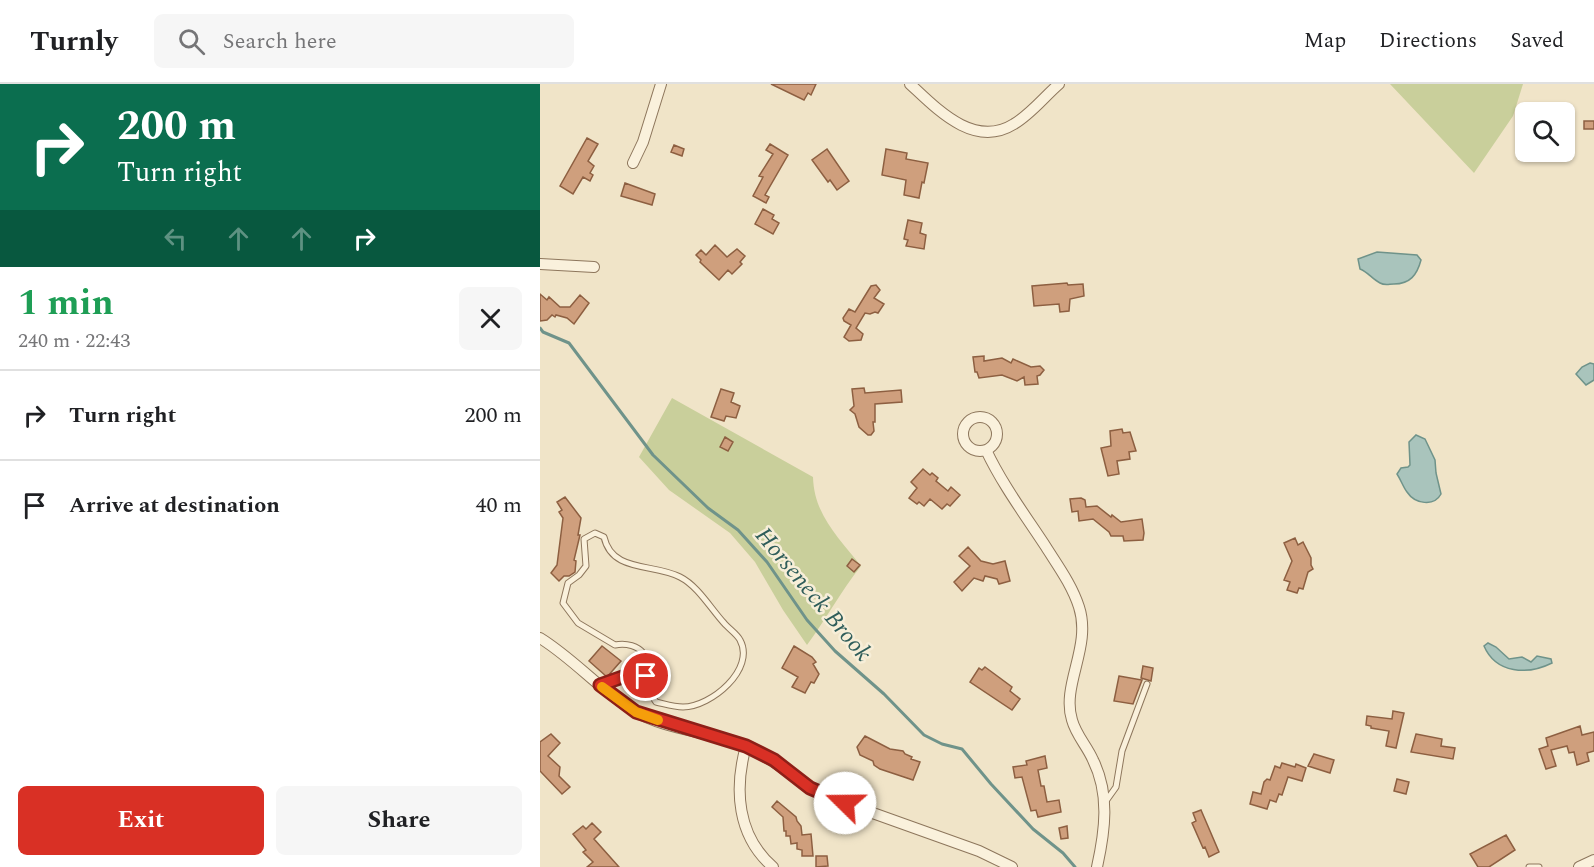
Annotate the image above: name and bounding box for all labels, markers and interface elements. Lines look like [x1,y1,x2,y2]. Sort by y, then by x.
search box [154,14,574,68]
text: Turnly [30,20,118,63]
icon: search [175,25,208,58]
text: Search here [223,25,337,58]
text: Map [1304,25,1346,57]
text: Directions [1379,25,1477,57]
text: Saved [1510,25,1564,57]
text: 200 m [117,95,236,158]
map controls [1515,102,1575,162]
button: search [1515,102,1575,162]
icon: right [18,108,96,186]
text: Turn right [117,152,242,194]
icon: left [159,222,192,255]
icon: ahead [222,222,255,255]
icon: ahead [285,222,318,255]
icon: right [348,222,381,255]
text: 1 min [18,276,114,331]
button: close [459,287,522,350]
text: 240 m · 22:43 [18,326,130,356]
icon: right [18,399,51,432]
text: Turn right [69,399,176,432]
text: 200 m [465,399,522,432]
icon: arrive [18,489,51,522]
text: Arrive at destination [69,489,280,522]
text: 40 m [476,489,522,522]
water label: Horseneck Brook [746,519,880,670]
pin [620,650,671,701]
icon: arrive [629,659,662,692]
position arrow [813,771,877,835]
button: Exit [18,786,264,855]
button: Share [276,786,522,855]

